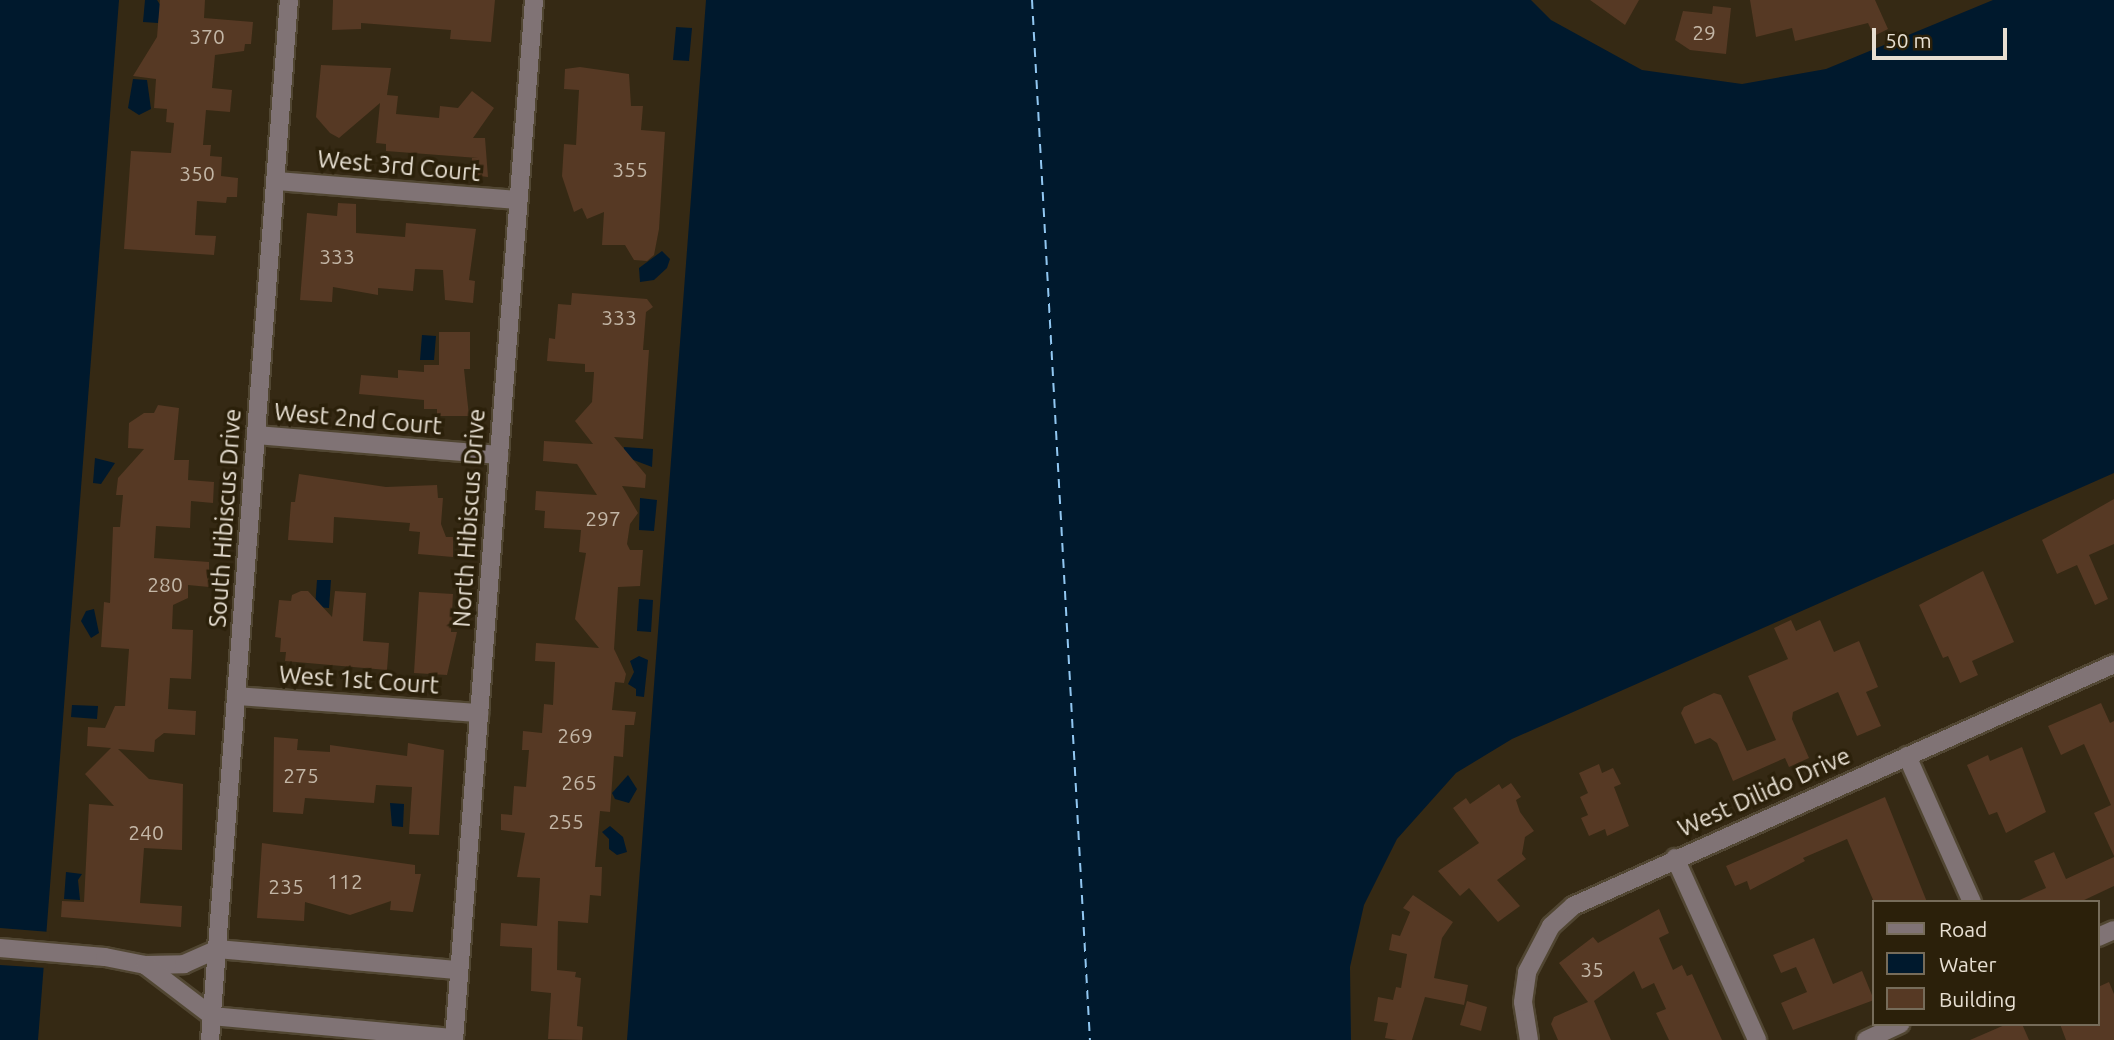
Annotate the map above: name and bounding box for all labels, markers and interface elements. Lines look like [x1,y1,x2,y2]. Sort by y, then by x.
scale bar [1876,14,2011,58]
house number: 29 [1692,19,1716,45]
house number: 370 [189,23,225,49]
text: 50 m [1885,28,1932,52]
street label: West 3rd Court [316,145,482,187]
house number: 355 [612,156,648,182]
house number: 350 [179,160,215,186]
house number: 333 [319,243,355,269]
house number: 333 [601,304,637,330]
street label: West 2nd Court [273,397,443,441]
street label: South Hibiscus Drive [203,408,247,628]
street label: North Hibiscus Drive [447,408,491,628]
house number: 297 [585,505,621,531]
house number: 280 [147,571,183,597]
street label: West 1st Court [278,660,440,700]
house number: 269 [557,722,593,748]
street label: West Dilido Drive [1673,741,1855,843]
house number: 275 [283,762,319,788]
house number: 265 [561,769,597,795]
house number: 255 [548,808,584,834]
house number: 240 [128,819,164,845]
house number: 112 [327,868,363,894]
house number: 235 [268,873,304,899]
legend [1872,900,2100,1026]
text: Road [1939,917,1987,941]
text: Water [1939,952,1997,976]
house number: 35 [1580,956,1604,982]
text: Building [1939,987,2016,1011]

